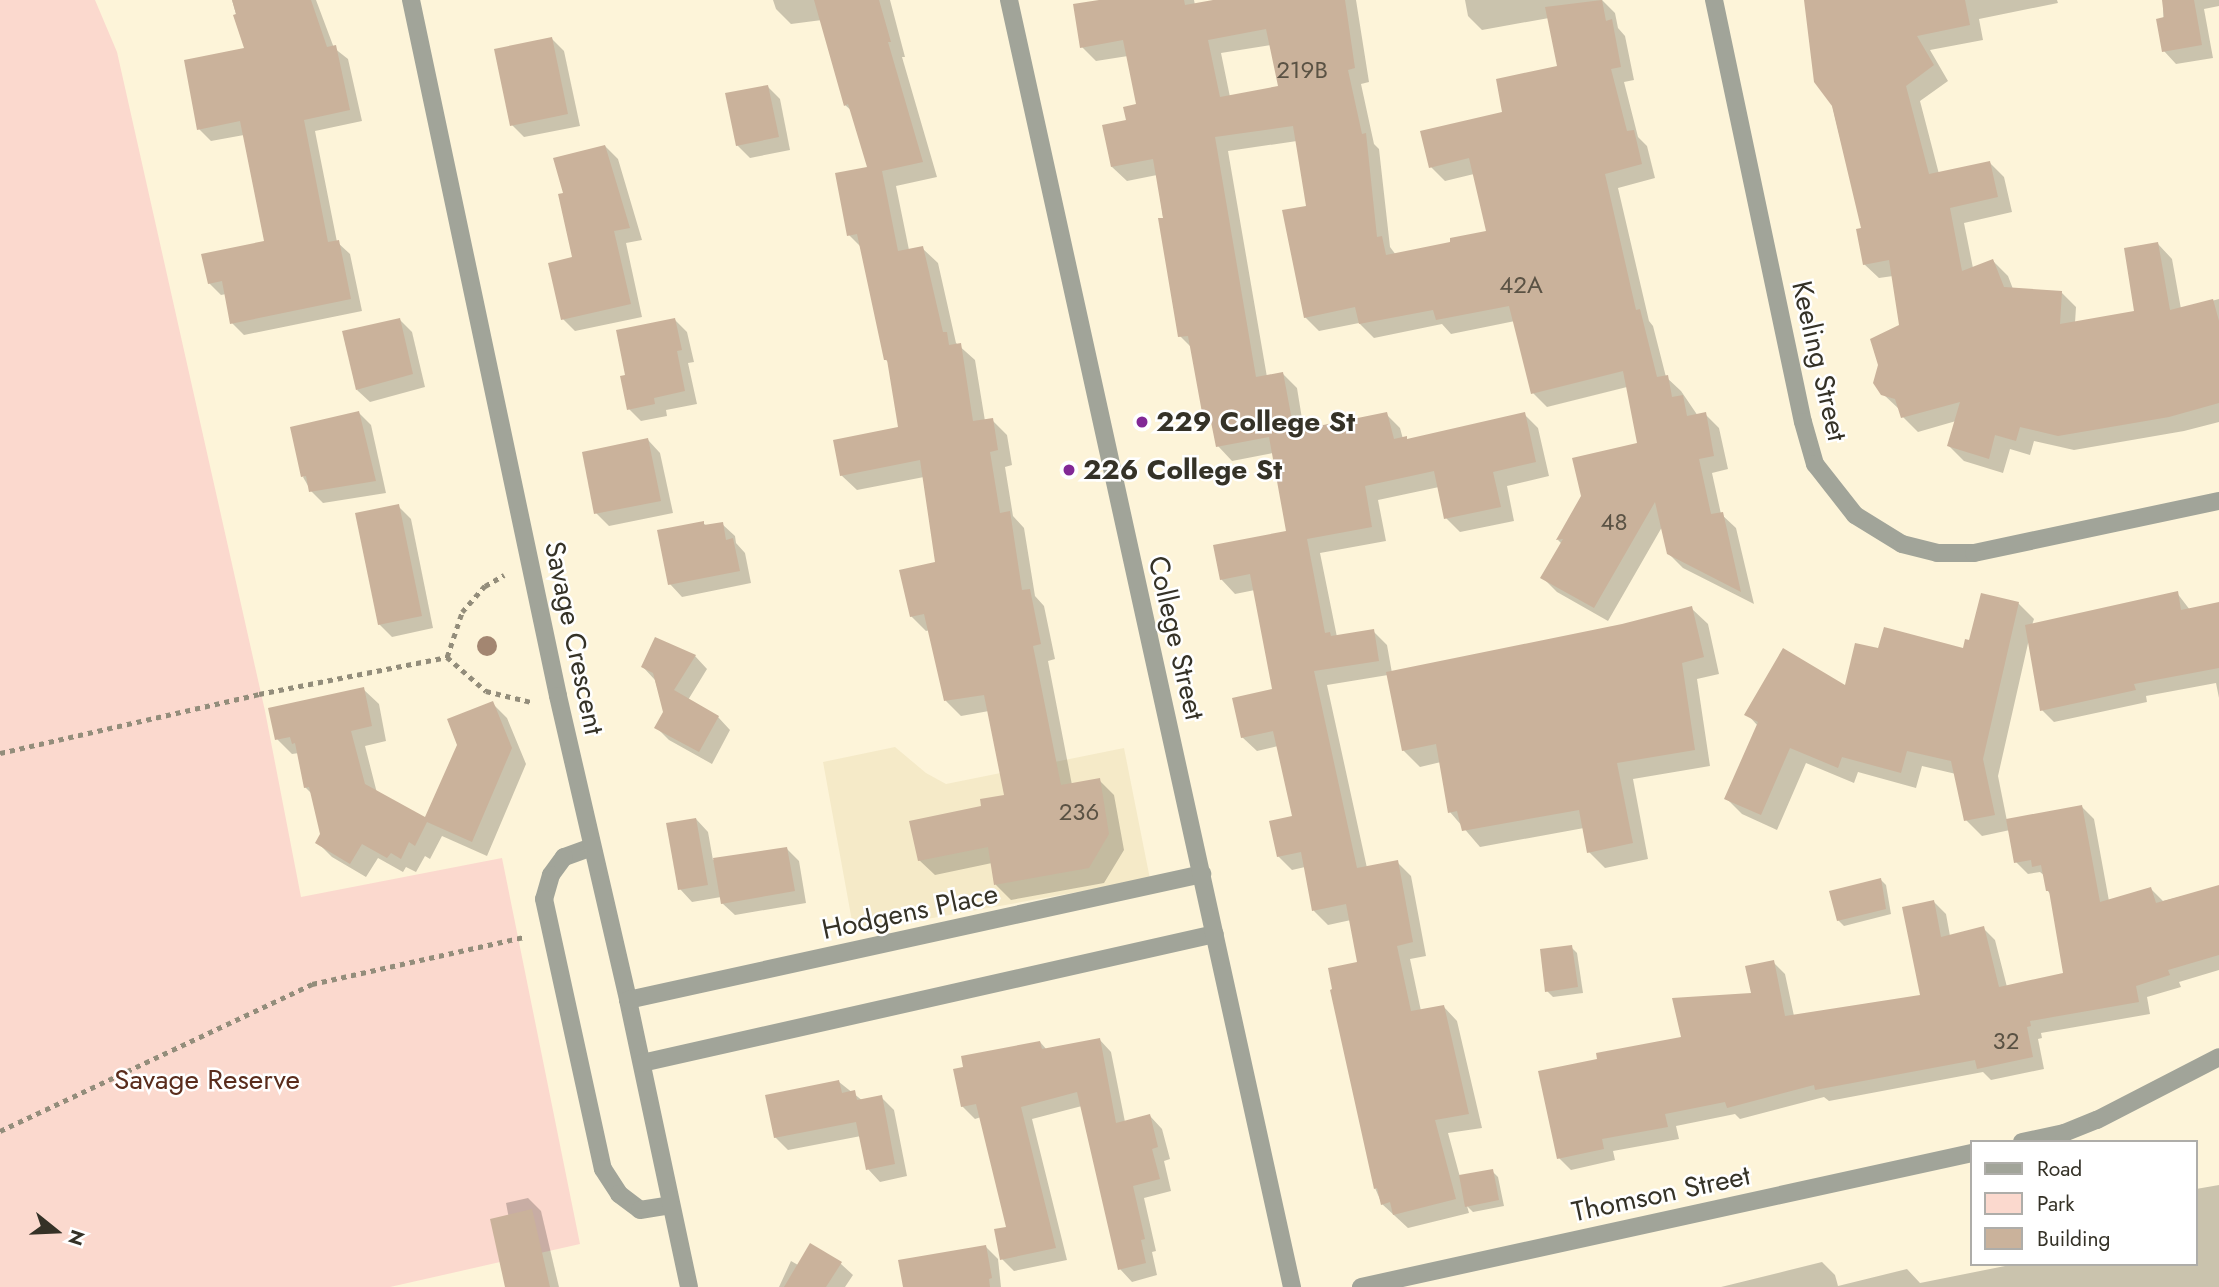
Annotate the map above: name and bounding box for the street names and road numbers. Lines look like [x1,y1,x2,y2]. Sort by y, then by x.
street label: Keeling Street [1784,278,1854,444]
street label: Savage Crescent [537,538,611,738]
street label: College Street [1141,553,1211,723]
street label: Hodgens Place [819,877,1001,947]
street label: Thomson Street [1569,1159,1753,1229]

